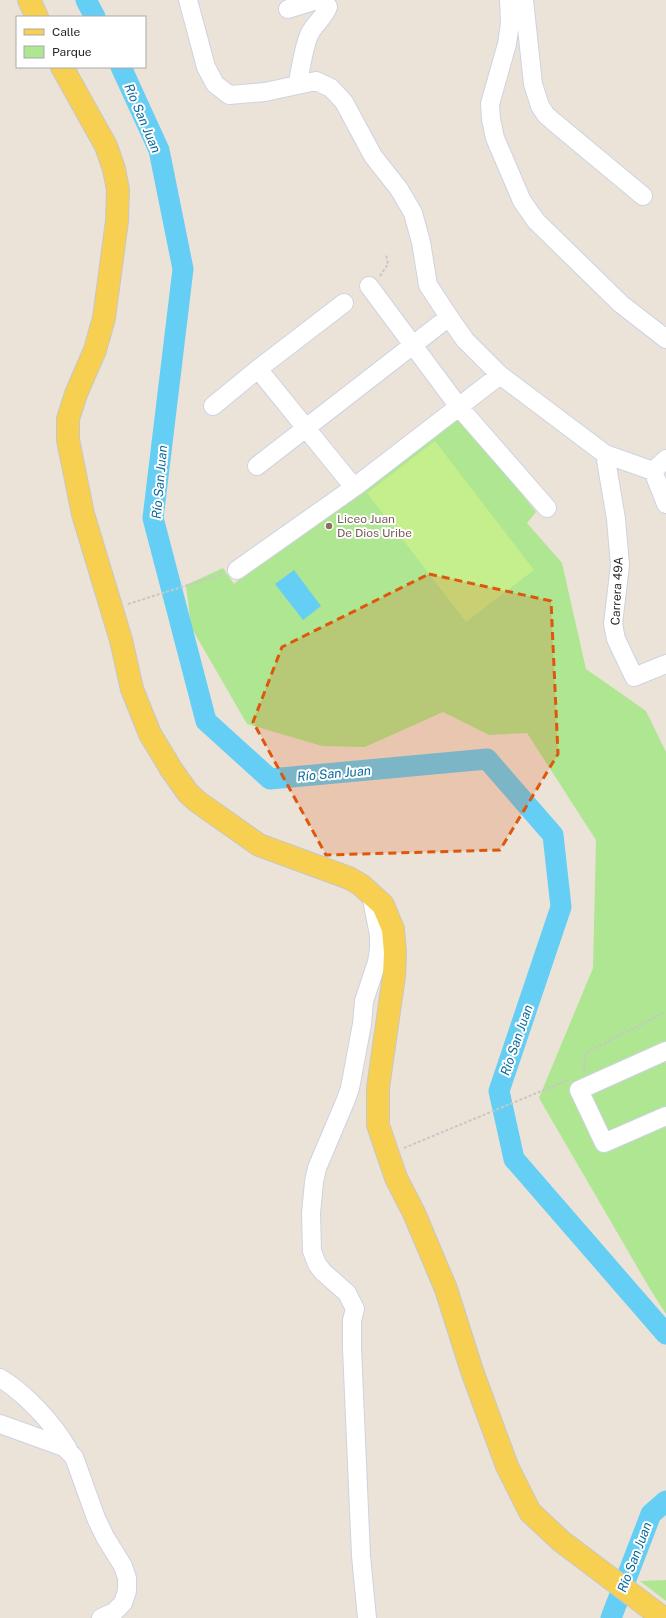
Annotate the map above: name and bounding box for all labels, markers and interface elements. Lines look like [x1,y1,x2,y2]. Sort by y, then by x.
legend [16,16,146,68]
text: Calle [52,25,81,39]
text: Parque [52,45,92,59]
water label: Río San Juan [121,81,164,155]
water label: Río San Juan [149,445,170,520]
place label: Liceo Juan De Dios Uribe [337,512,412,540]
marker: Liceo Juan De Dios Uribe [324,521,334,531]
street label: Carrera 49A [608,556,626,626]
water label: Río San Juan [297,763,372,784]
water label: Río San Juan [497,1003,536,1078]
water label: Río San Juan [614,1520,655,1594]

